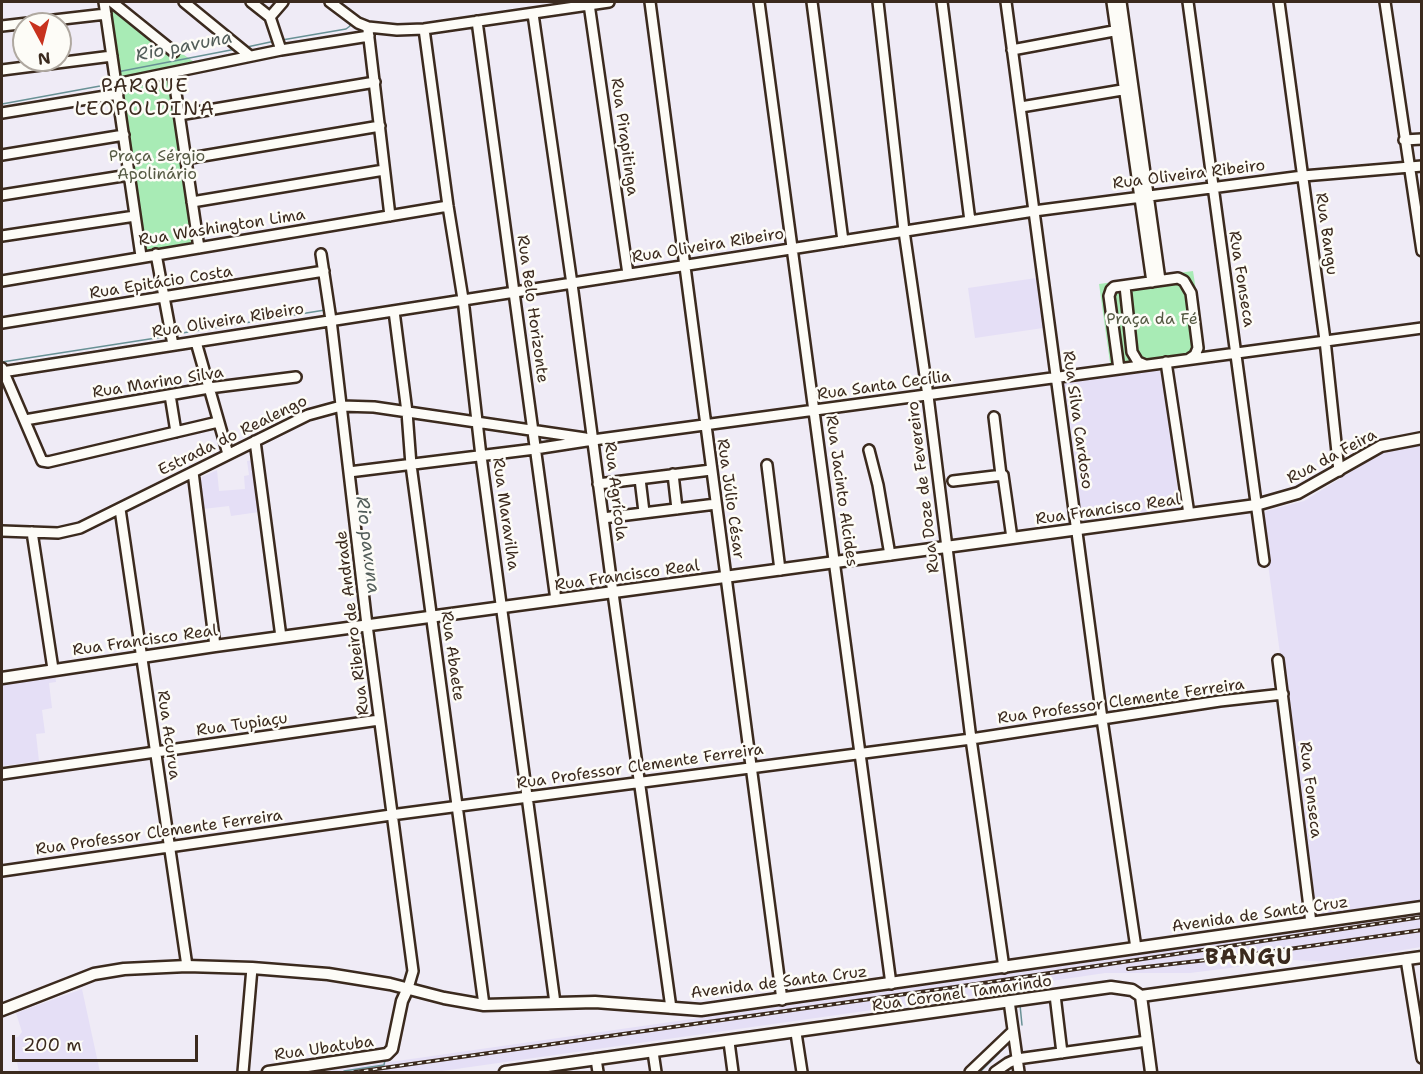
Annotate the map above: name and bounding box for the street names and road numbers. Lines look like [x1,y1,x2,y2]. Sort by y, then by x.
street label: Rua Pirapitinga [606,77,642,197]
street label: Rua Oliveira Ribeiro [1112,156,1266,194]
street label: Rua Bangu [1311,192,1341,276]
street label: Rua Washington Lima [137,205,307,251]
street label: Rua Oliveira Ribeiro [631,225,785,267]
street label: Rua Fonseca [1224,230,1258,328]
street label: Rua Belo Horizonte [512,234,552,384]
street label: Rua Epitácio Costa [88,262,234,304]
street label: Rua Oliveira Ribeiro [151,300,305,342]
street label: Rua Silva Cardoso [1058,350,1096,490]
street label: Rua Marino Silva [91,363,225,403]
street label: Rua Santa Cecília [816,367,952,405]
street label: Estrada do Realengo [155,392,311,480]
street label: Rua Doze de Fevereiro [904,400,944,574]
street label: Rua Jacinto Alcides [821,414,861,568]
street label: Rua da Feira [1284,425,1380,489]
street label: Rua Júlio César [712,438,748,560]
street label: Rua Agrícola [599,440,631,542]
street label: Rua Maravilha [488,456,522,572]
street label: Rua Francisco Real [1034,490,1182,530]
street label: Rua Ribeiro de Andrade [332,530,374,716]
street label: Rua Francisco Real [553,556,701,596]
street label: Rua Abaete [436,610,468,702]
street label: Rua Francisco Real [71,621,219,661]
street label: Rua Professor Clemente Ferreira [996,675,1246,729]
street label: Rua Acurua [152,689,184,781]
street label: Rua Tupiaçu [195,709,289,741]
street label: Rua Professor Clemente Ferreira [515,740,765,794]
street label: Rua Fonseca [1295,741,1325,839]
street label: Rua Professor Clemente Ferreira [34,806,284,860]
street label: Avenida de Santa Cruz [1171,893,1349,937]
street label: Avenida de Santa Cruz [690,963,868,1003]
street label: Rua Coronel Tamarindo [871,972,1053,1016]
street label: Rua Ubatuba [273,1033,375,1065]

